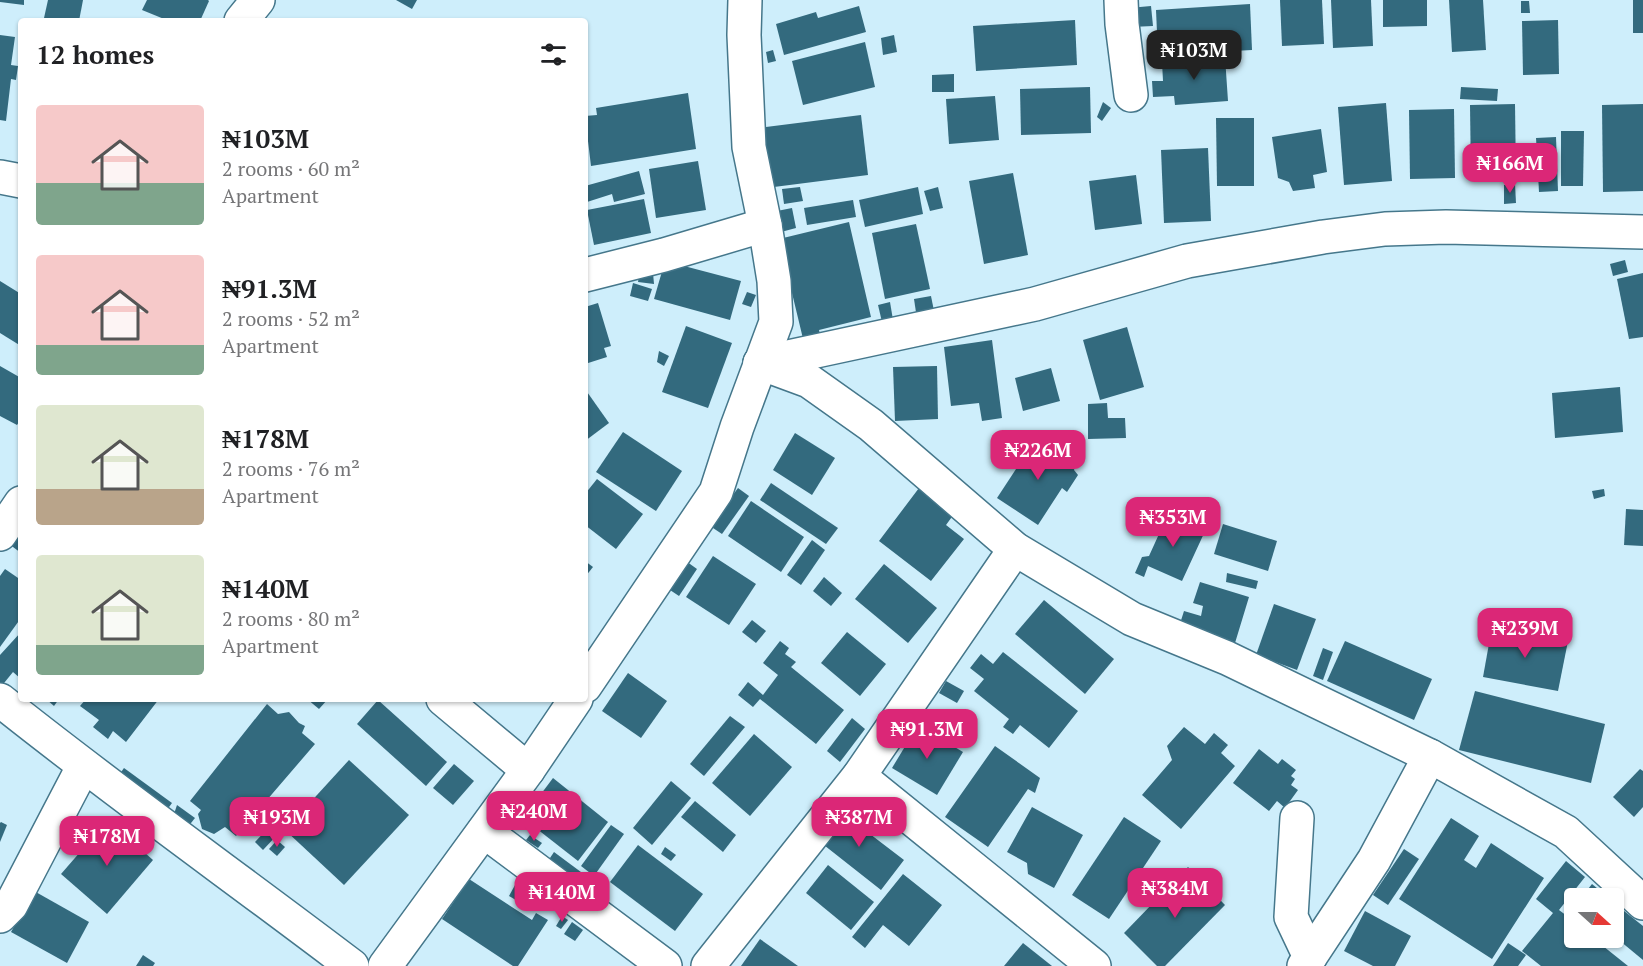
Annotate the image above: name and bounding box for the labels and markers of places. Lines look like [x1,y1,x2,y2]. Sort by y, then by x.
pin: ₦103M [1152,30,1236,81]
pin: ₦166M [1468,143,1552,194]
pin: ₦226M [996,430,1080,481]
pin: ₦353M [1131,497,1215,548]
pin: ₦239M [1483,608,1567,659]
pin: ₦91.3M [878,709,976,760]
pin: ₦240M [492,791,576,842]
pin: ₦193M [235,797,319,848]
pin: ₦387M [817,797,901,848]
pin: ₦178M [65,816,149,867]
pin: ₦384M [1133,868,1217,919]
pin: ₦140M [520,872,604,923]

